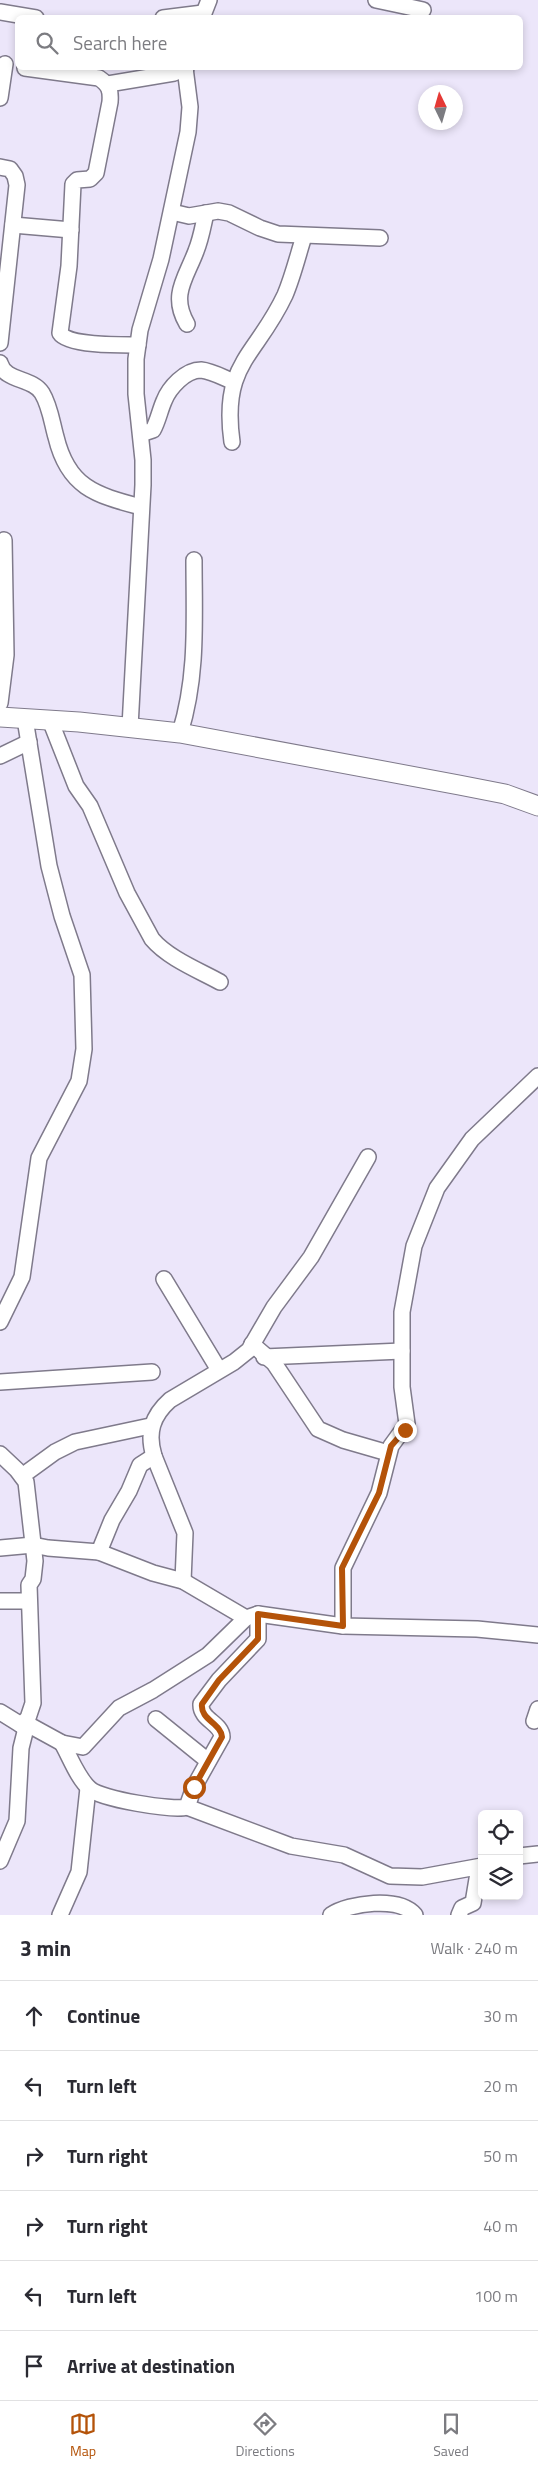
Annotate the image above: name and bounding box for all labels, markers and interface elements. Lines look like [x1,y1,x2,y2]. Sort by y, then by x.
search box [15,15,523,70]
text: Search here [73,28,167,57]
icon: search [33,29,61,57]
north arrow [418,85,463,130]
route end [394,1419,417,1442]
route start [183,1776,206,1799]
map controls [478,1810,523,1900]
button: locate [478,1810,523,1855]
button: layers [478,1855,523,1900]
text: 3 min [20,1932,71,1964]
text: Walk · 240 m [430,1936,518,1960]
text: Continue [67,2001,140,2030]
icon: ahead [20,2002,48,2030]
text: 30 m [483,2004,518,2028]
text: Turn left [67,2071,137,2100]
icon: left [20,2072,48,2100]
text: 20 m [483,2074,518,2098]
text: Turn right [67,2141,148,2170]
icon: right [20,2142,48,2170]
text: 50 m [483,2144,518,2168]
text: Turn right [67,2211,148,2240]
icon: right [20,2212,48,2240]
text: 40 m [483,2214,518,2238]
text: Turn left [67,2281,137,2310]
icon: left [20,2282,48,2310]
text: 100 m [474,2284,518,2308]
text: Arrive at destination [67,2351,235,2380]
icon: arrive [20,2352,48,2380]
tab: Map [69,2410,97,2461]
tab: Directions [235,2410,295,2461]
tab: Saved [433,2410,469,2461]

